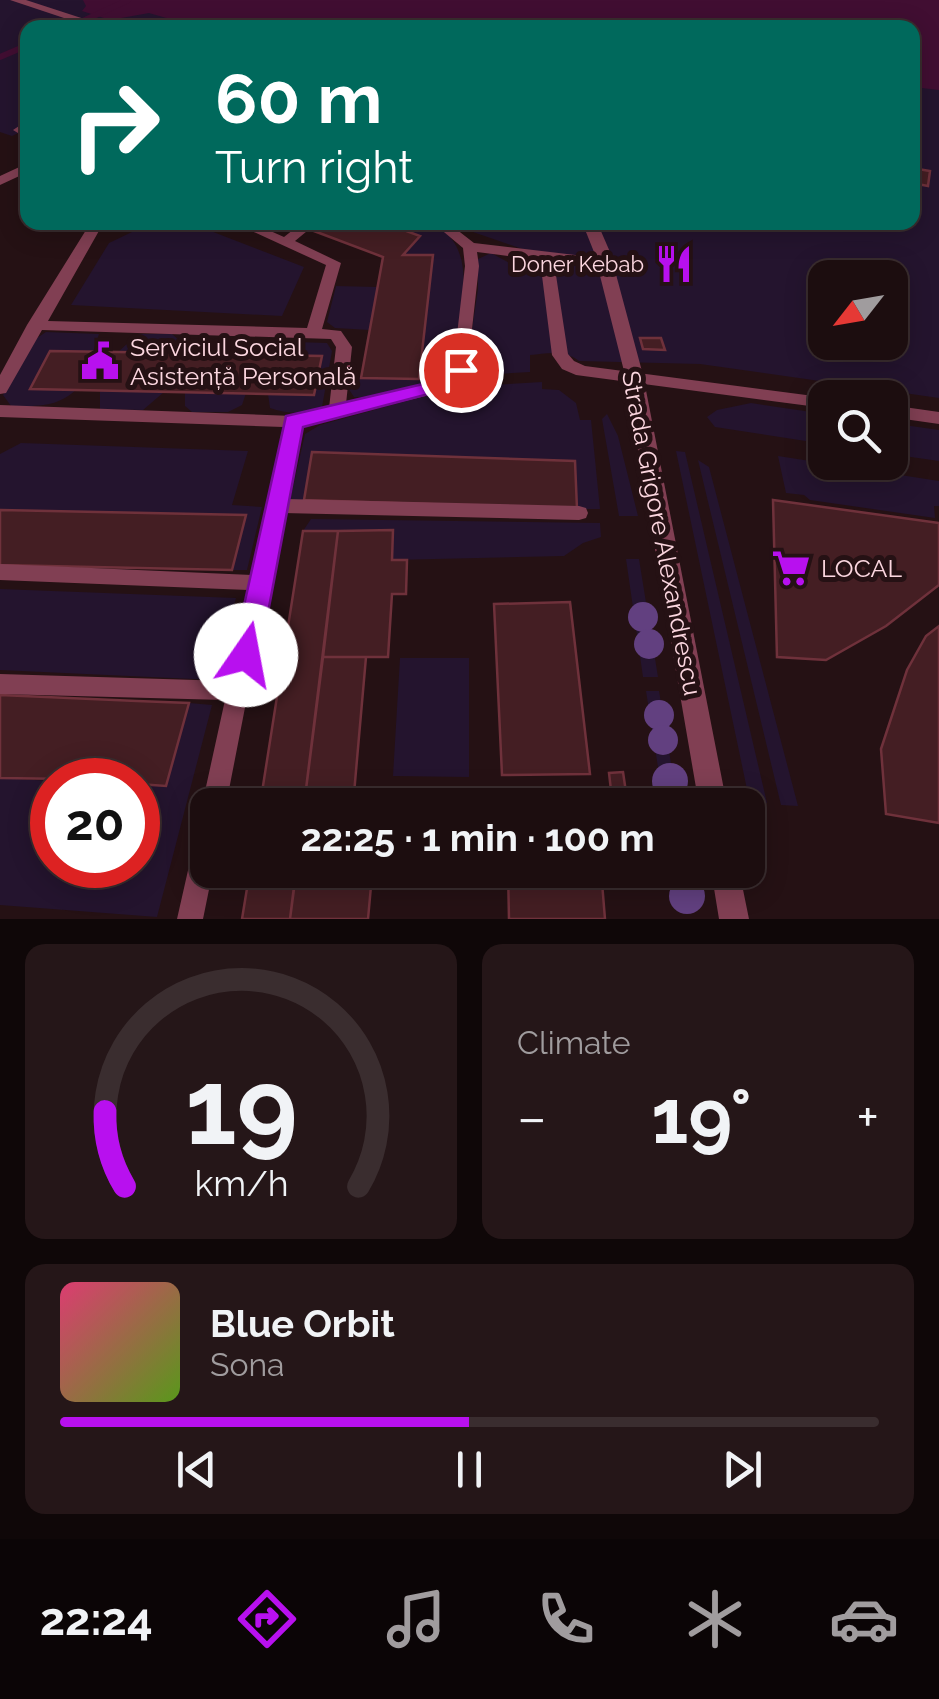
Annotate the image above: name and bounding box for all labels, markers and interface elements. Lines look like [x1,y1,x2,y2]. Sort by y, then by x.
text: 60 m [215,57,382,139]
icon: right [50,60,180,190]
text: Turn right [215,141,413,194]
restaurant icon: Doner Kebab [653,243,695,285]
place label: Doner Kebab [511,251,644,277]
north arrow [808,260,908,360]
map controls [808,260,908,480]
pin [419,328,504,413]
place label: Serviciul Social Asistență Personală [130,332,356,391]
public building icon: Serviciul Social Asistență Personală [79,340,121,382]
icon: arrive [434,343,489,398]
street label: Strada Grigore Alexandrescu [616,368,708,698]
button: search [808,380,908,480]
supermarket icon: LOCAL [770,547,812,589]
place label: LOCAL [821,553,902,583]
position arrow [194,603,298,707]
speed limit sign: 20 [30,758,160,888]
text: 22:25 · 1 min · 100 m [300,815,655,860]
text: Climate [517,1024,631,1061]
text: 19 [185,1046,297,1168]
text: 19° [651,1072,752,1161]
text: − [517,1085,547,1150]
text: + [856,1085,879,1150]
text: km/h [194,1162,288,1204]
text: Blue Orbit [210,1301,395,1346]
text: Sona [210,1346,285,1383]
icon: previous [169,1442,224,1497]
icon: pause [442,1442,497,1497]
icon: next [715,1442,770,1497]
icon: directions [232,1584,302,1654]
icon: music [381,1584,451,1654]
icon: phone [531,1584,601,1654]
icon: climate [680,1584,750,1654]
icon: car [829,1584,899,1654]
text: 22:24 [40,1593,153,1646]

